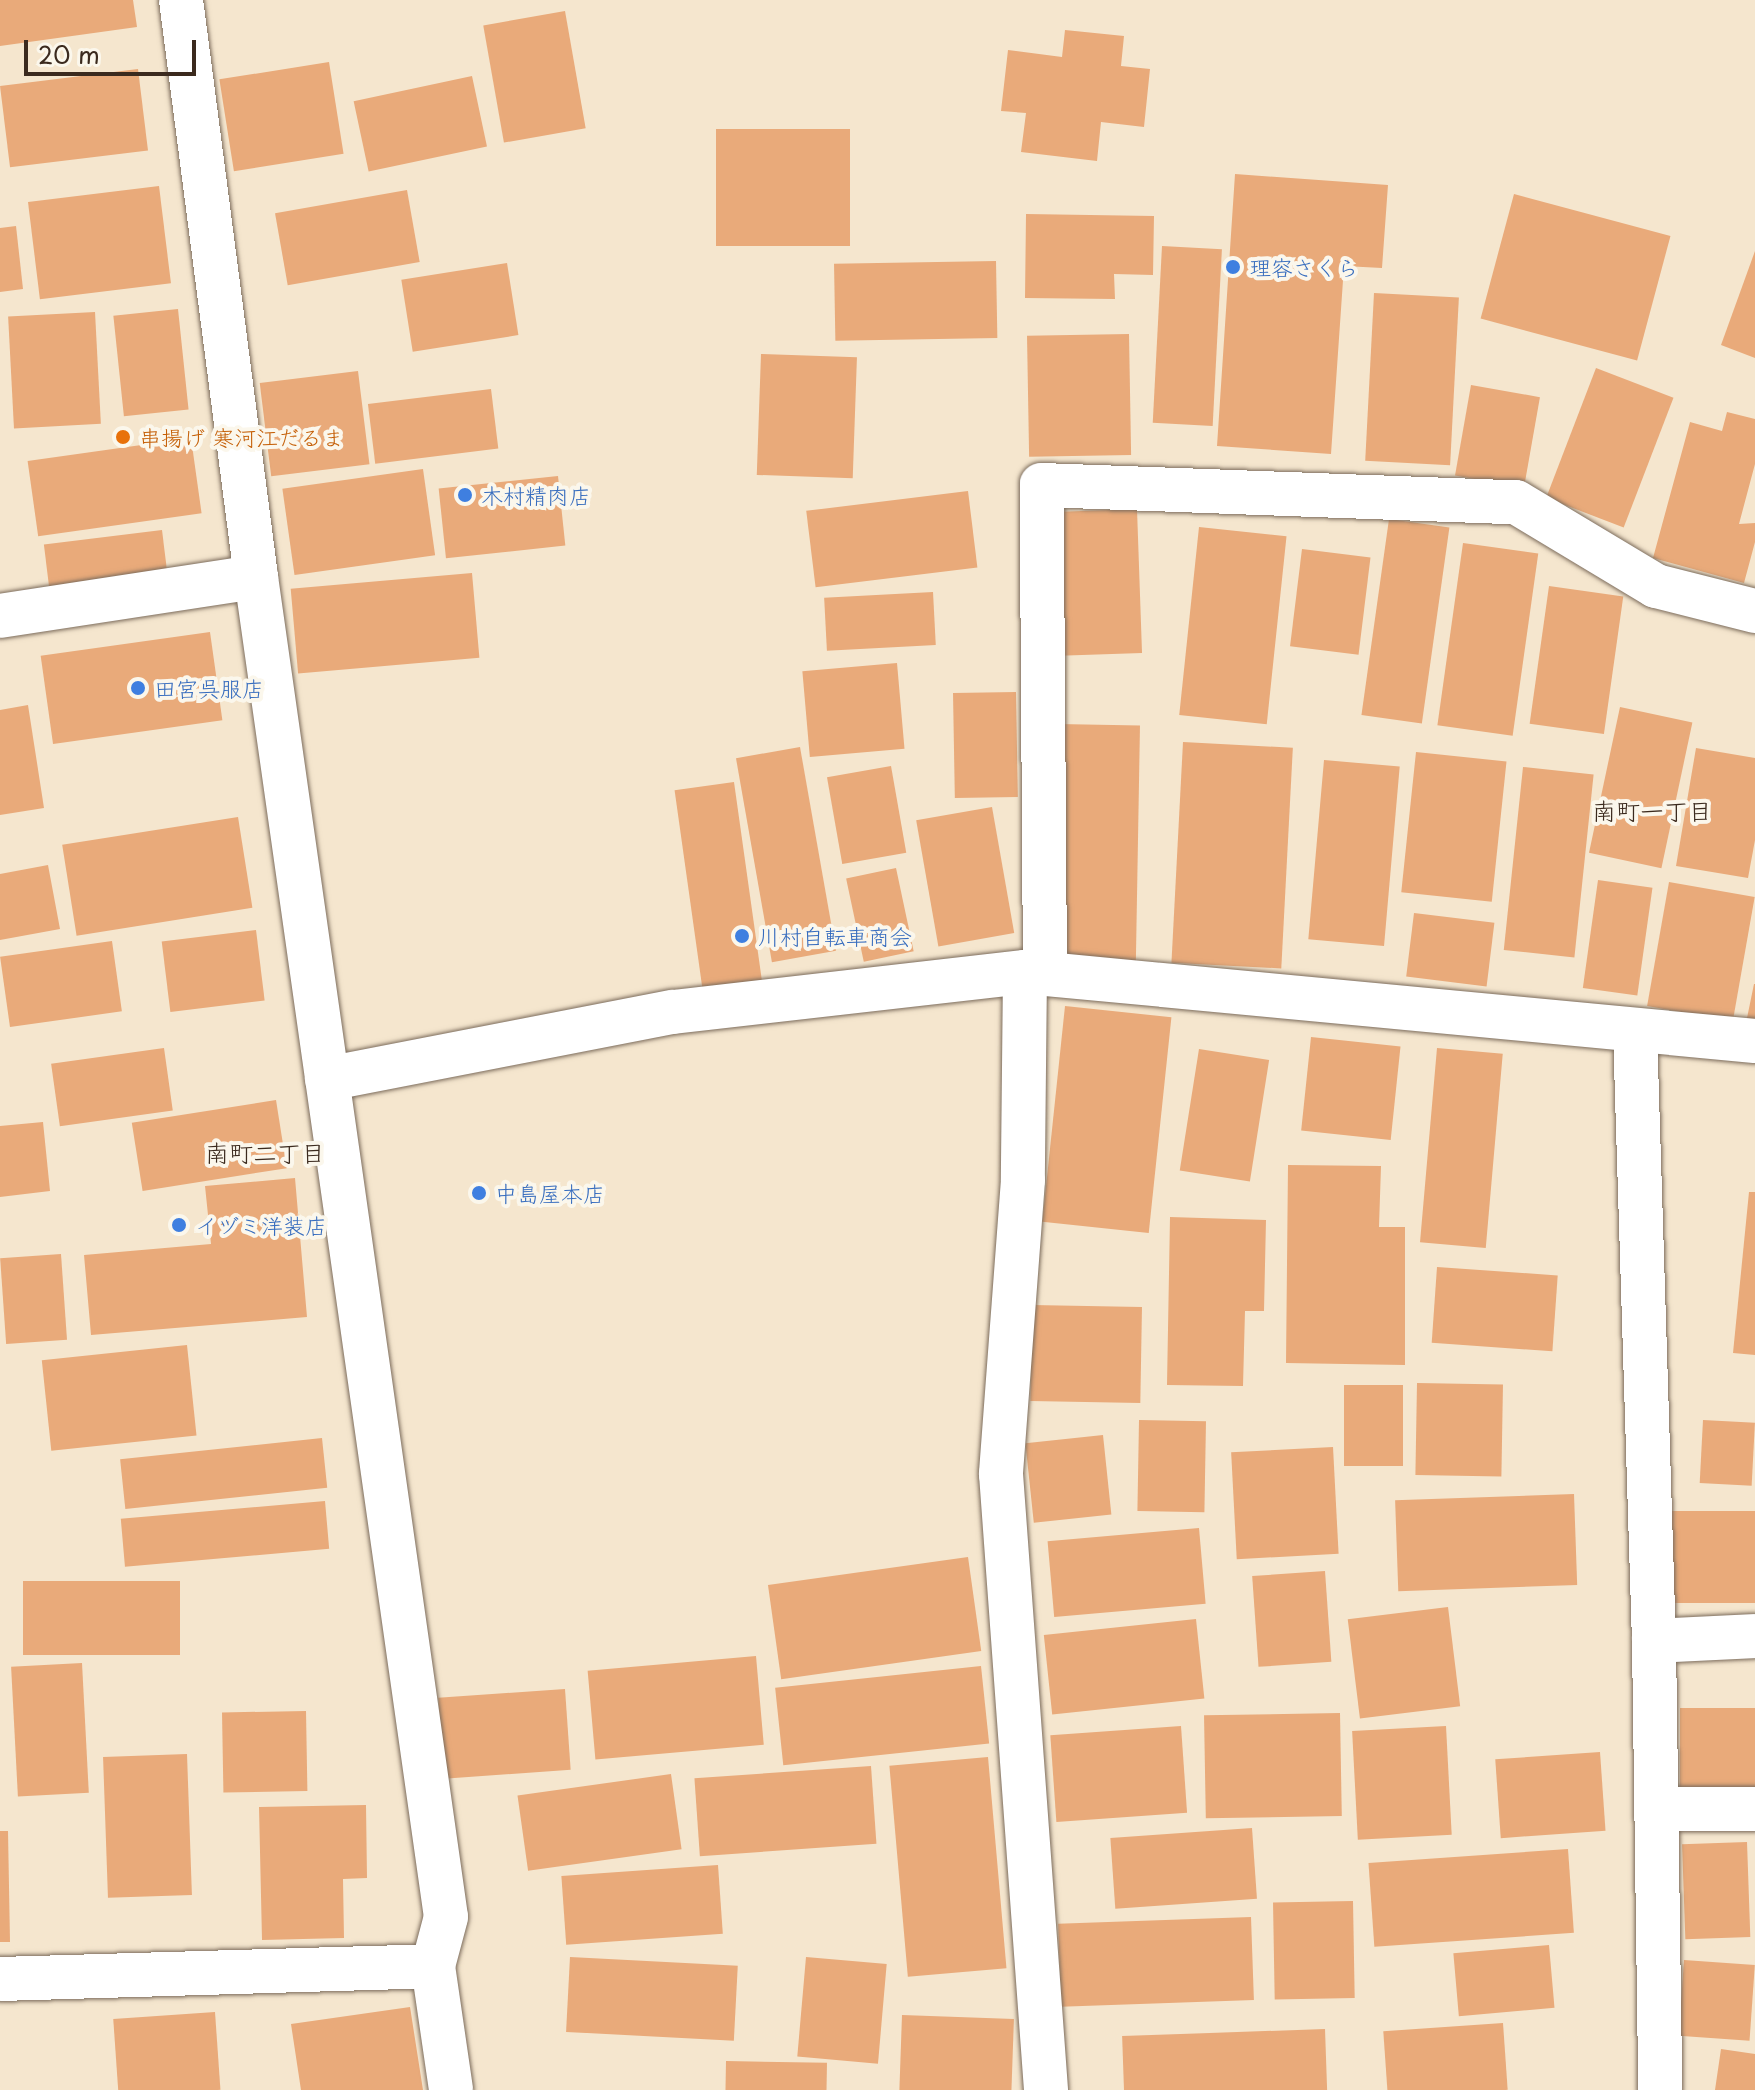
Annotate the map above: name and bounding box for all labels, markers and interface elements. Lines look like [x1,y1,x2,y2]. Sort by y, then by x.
scale bar [28,24,200,74]
text: 20 m [38,36,100,72]
place label: 理容さくら [1249,254,1359,280]
marker: 理容さくら [1224,258,1242,276]
place label: 串揚げ 寒河江だるま [139,424,344,450]
marker: 串揚げ 寒河江だるま [114,428,132,446]
place label: 木村精肉店 [481,482,591,508]
marker: 木村精肉店 [456,486,474,504]
place label: 田宮呉服店 [154,675,264,701]
marker: 田宮呉服店 [129,679,147,697]
district label: 南町一丁目 [1592,797,1712,825]
place label: 川村自転車商会 [758,923,912,949]
marker: 川村自転車商会 [733,927,751,945]
district label: 南町二丁目 [205,1139,325,1167]
place label: 中島屋本店 [495,1180,605,1206]
marker: 中島屋本店 [470,1184,488,1202]
place label: イヅミ洋装店 [195,1212,327,1238]
marker: イヅミ洋装店 [170,1216,188,1234]

